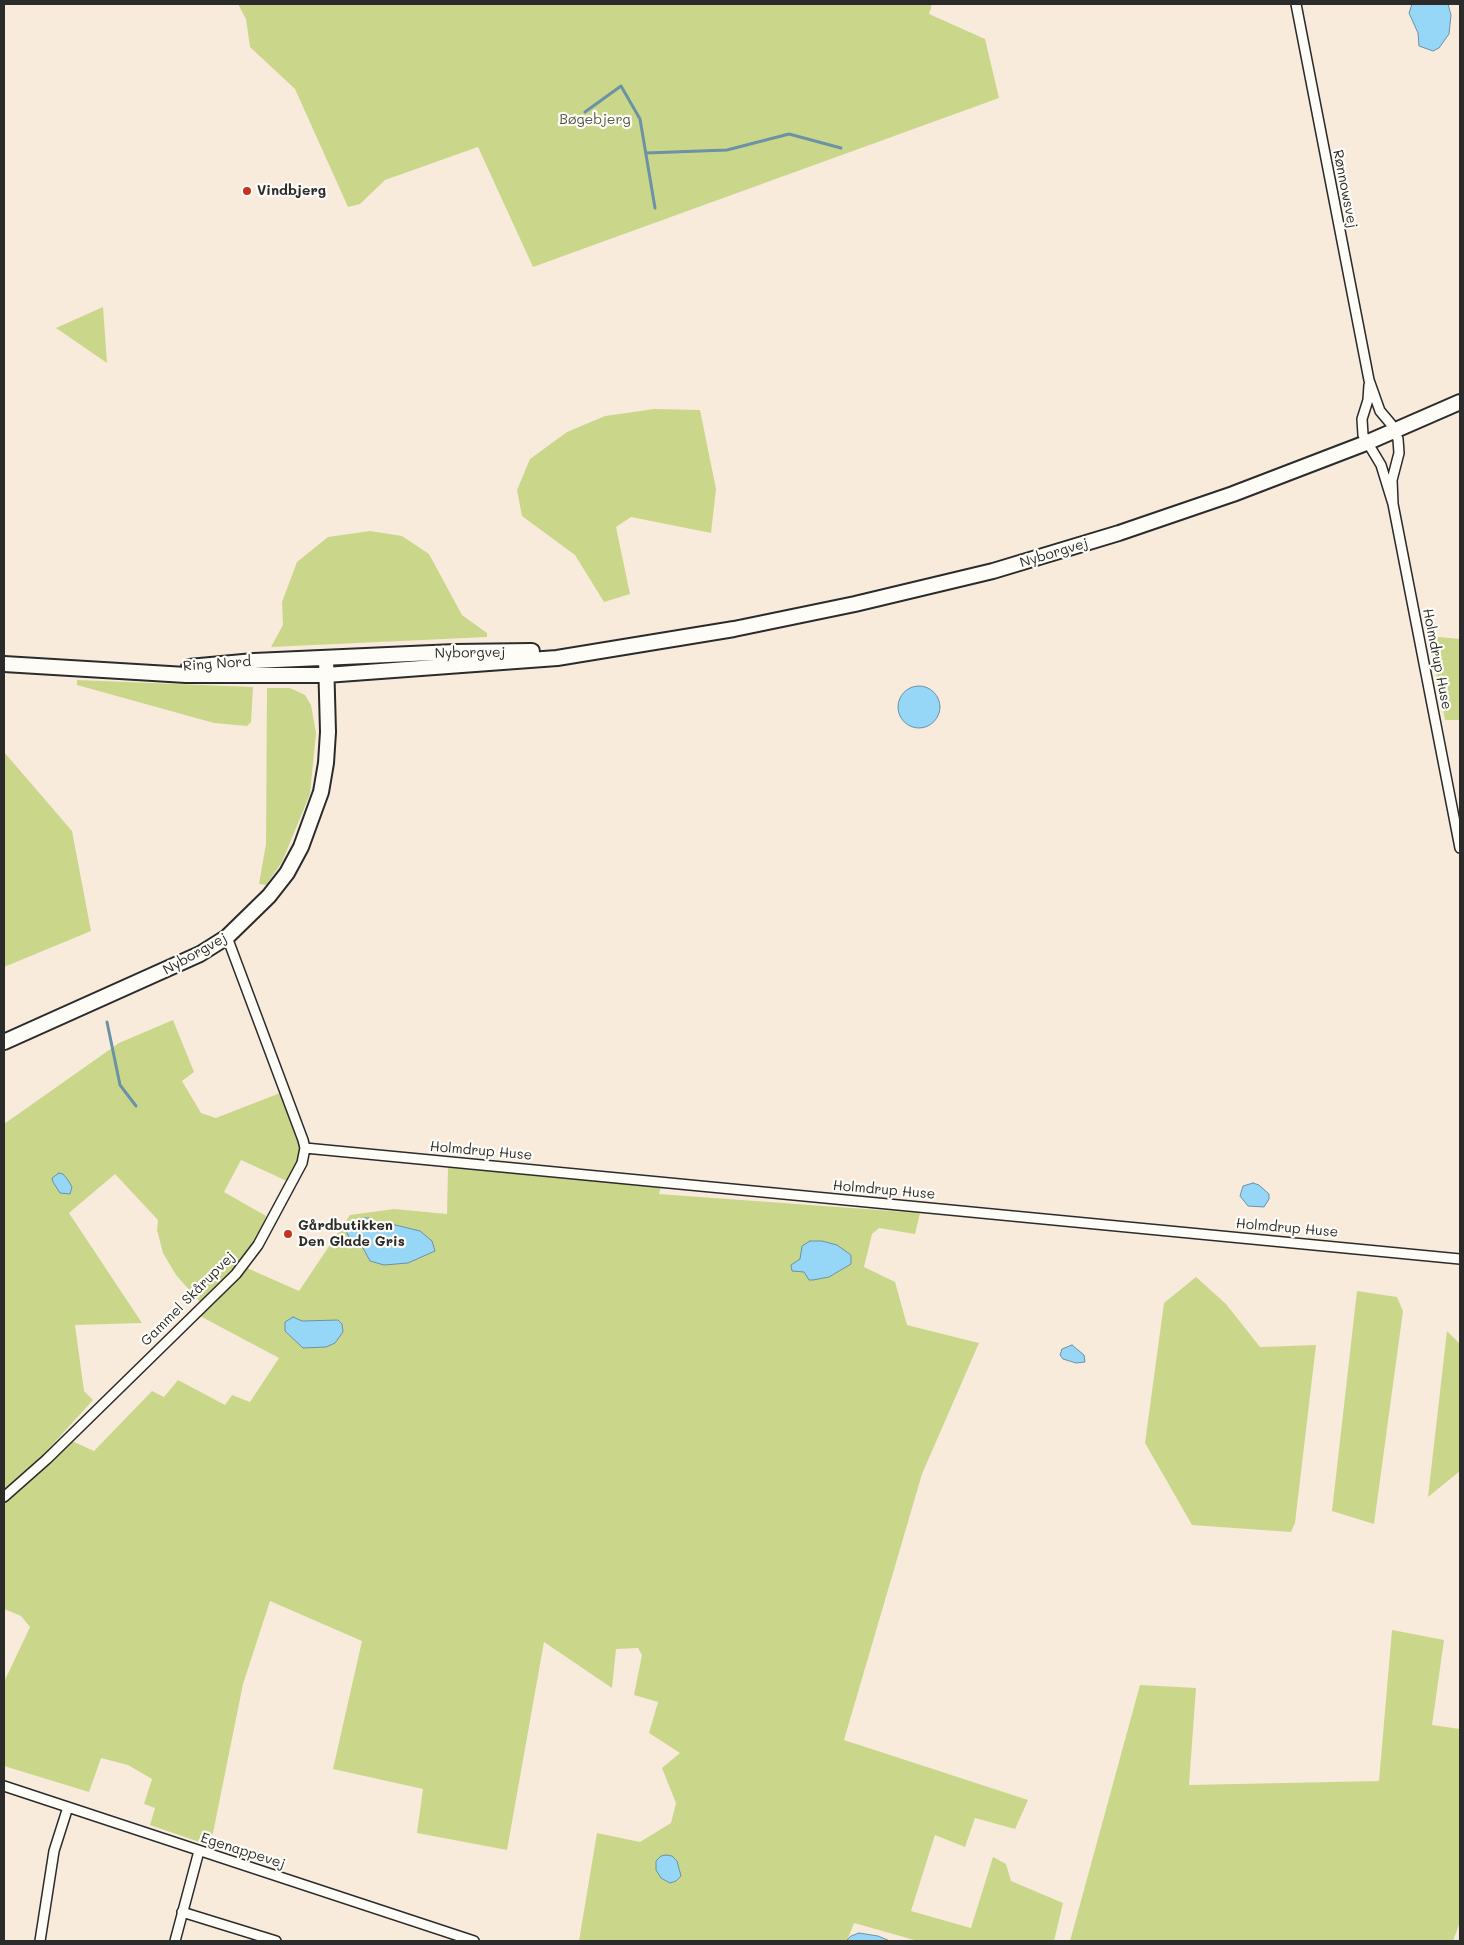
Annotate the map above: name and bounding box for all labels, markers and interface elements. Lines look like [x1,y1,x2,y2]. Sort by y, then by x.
park label: Bøgebjerg [559,112,631,128]
street label: Rønnowsvej [1329,148,1361,230]
place label: Vindbjerg [257,183,326,199]
marker: Vindbjerg [241,185,253,197]
street label: Nyborgvej [1018,535,1090,571]
street label: Holmdrup Huse [1419,607,1455,711]
street label: Nyborgvej [434,644,506,662]
street label: Ring Nord [182,653,252,675]
street label: Nyborgvej [160,929,230,979]
street label: Holmdrup Huse [429,1138,533,1164]
street label: Holmdrup Huse [832,1177,936,1203]
street label: Holmdrup Huse [1235,1215,1339,1241]
place label: Gårdbutikken Den Glade Gris [298,1218,405,1250]
marker: Gårdbutikken Den Glade Gris [282,1228,294,1240]
street label: Gammel Skårupvej [137,1248,239,1350]
street label: Egenappevej [199,1829,287,1873]

